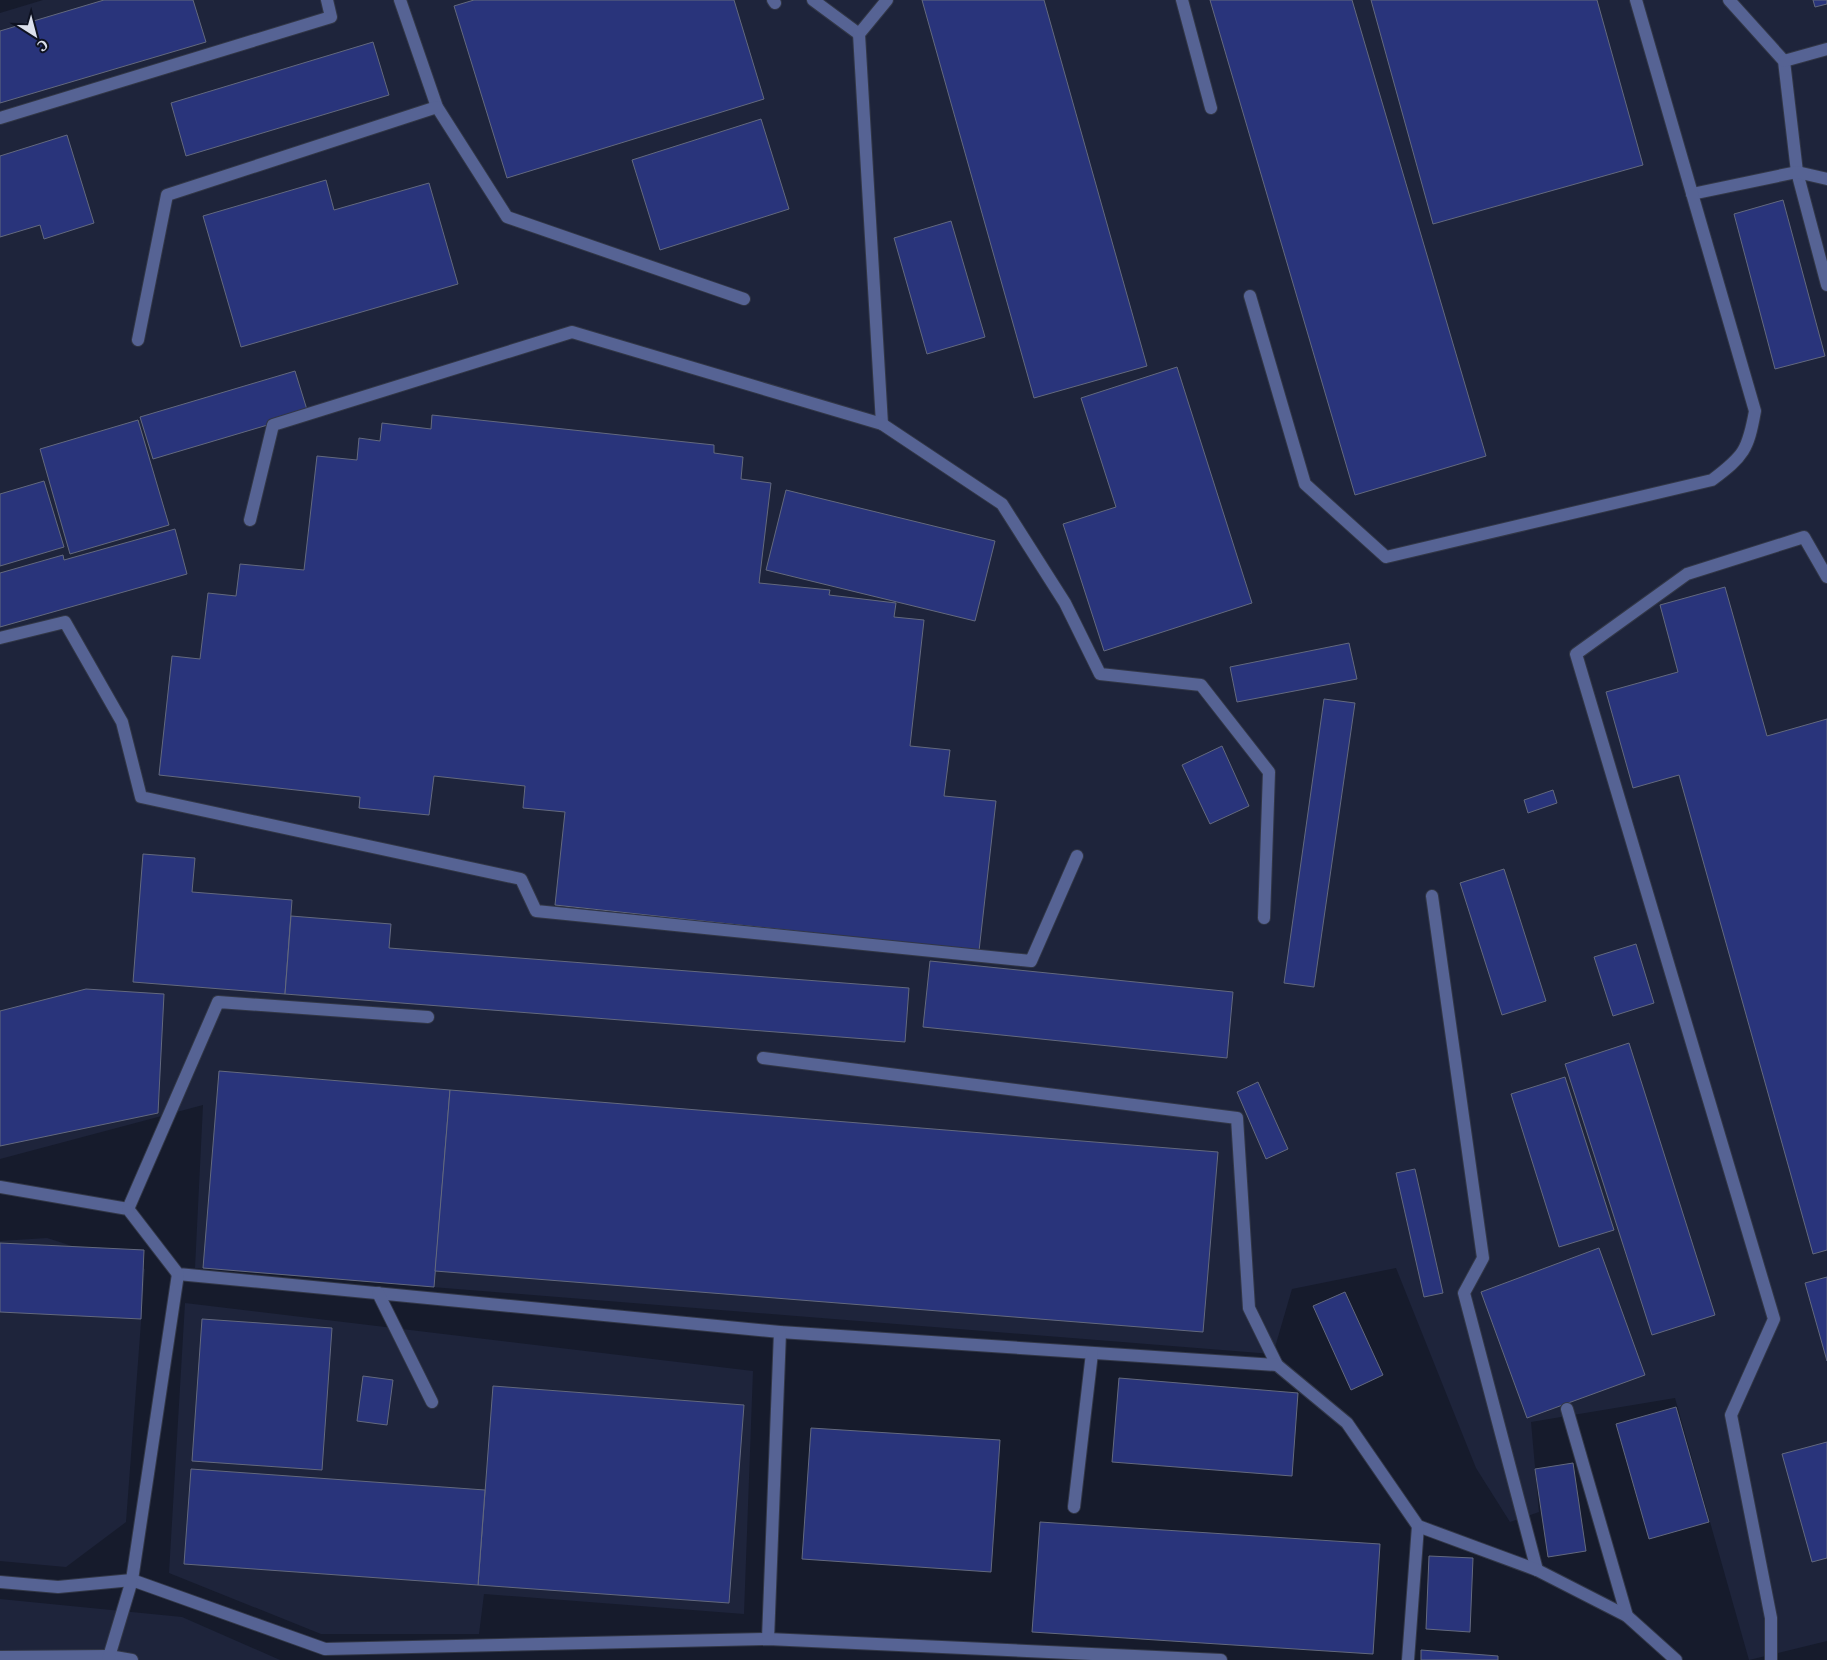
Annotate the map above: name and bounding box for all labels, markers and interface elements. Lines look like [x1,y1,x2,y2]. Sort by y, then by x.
north arrow [10,10,60,60]
text: С [34,36,52,56]

